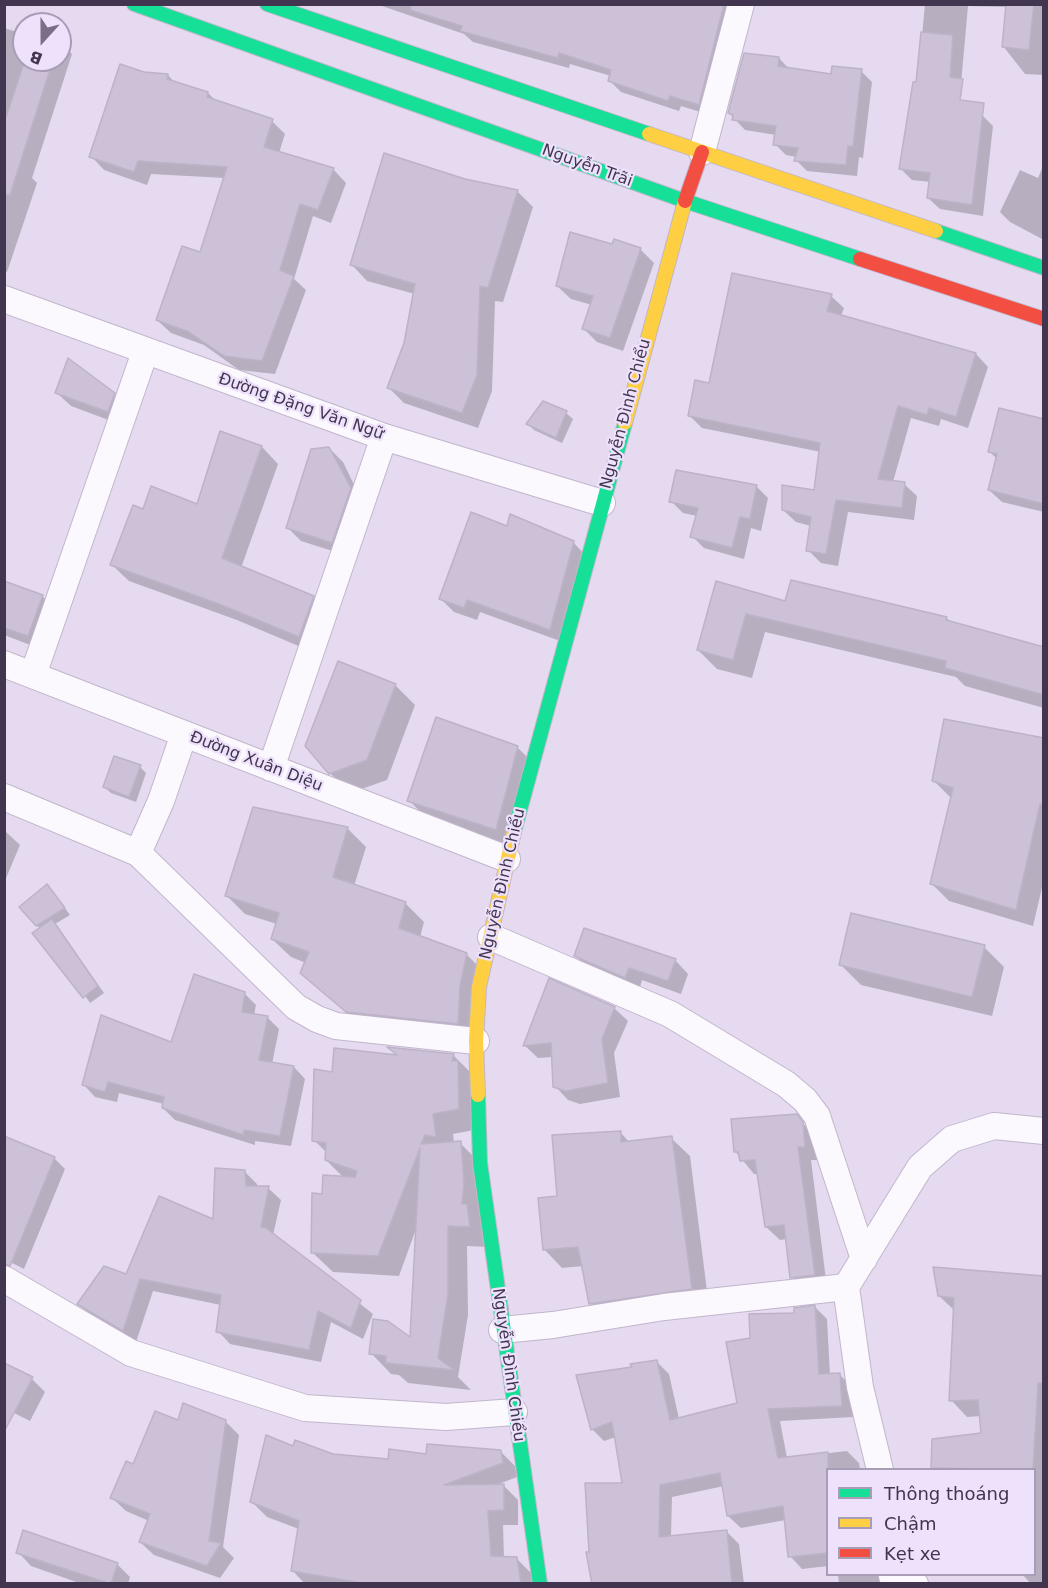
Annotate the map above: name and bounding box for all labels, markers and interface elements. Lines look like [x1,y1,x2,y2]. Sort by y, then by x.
north arrow [12,12,72,72]
text: B [27,46,45,68]
street label: Nguyễn Trãi [539,141,635,191]
street label: Nguyễn Đình Chiểu [597,337,655,491]
street label: Đường Đặng Văn Ngữ [216,370,386,444]
street label: Đường Xuân Diệu [187,728,325,796]
street label: Nguyễn Đình Chiểu [476,806,530,962]
street label: Nguyễn Đình Chiểu [488,1287,528,1443]
legend [826,1468,1036,1576]
text: Thông thoáng [884,1483,1009,1504]
text: Chậm [884,1513,937,1534]
text: Kẹt xe [884,1543,941,1564]

